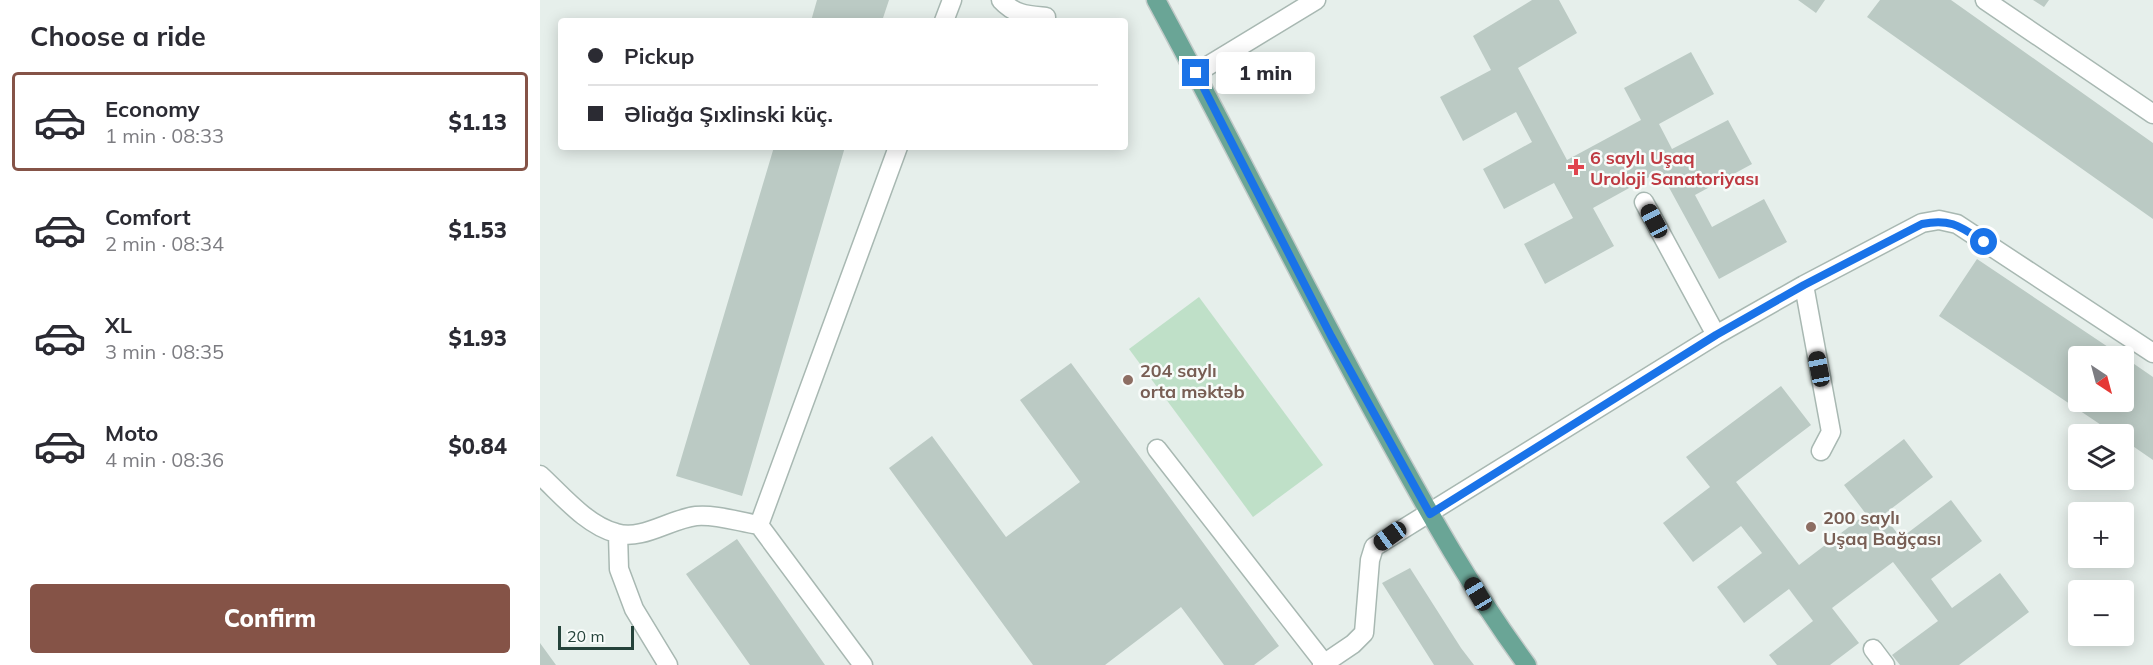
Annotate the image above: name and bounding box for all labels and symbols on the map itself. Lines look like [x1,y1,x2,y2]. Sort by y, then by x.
callout: 1 min [1217,52,1316,94]
route end [1182,59,1209,86]
place label: 6 saylı Uşaq Uroloji Sanatoriyası [1590,146,1759,190]
marker: 6 saylı Uşaq Uroloji Sanatoriyası [1567,158,1585,176]
car [1638,201,1670,241]
route start [1970,228,1997,255]
north arrow [2068,346,2134,412]
car [1807,350,1831,388]
place label: 204 saylı orta məktəb [1140,359,1245,403]
marker: 204 saylı orta məktəb [1121,373,1135,387]
place label: 200 saylı Uşaq Bağçası [1823,506,1941,550]
car [1370,518,1410,554]
marker: 200 saylı Uşaq Bağçası [1804,520,1818,534]
car [1461,574,1495,614]
scale bar [558,623,634,650]

